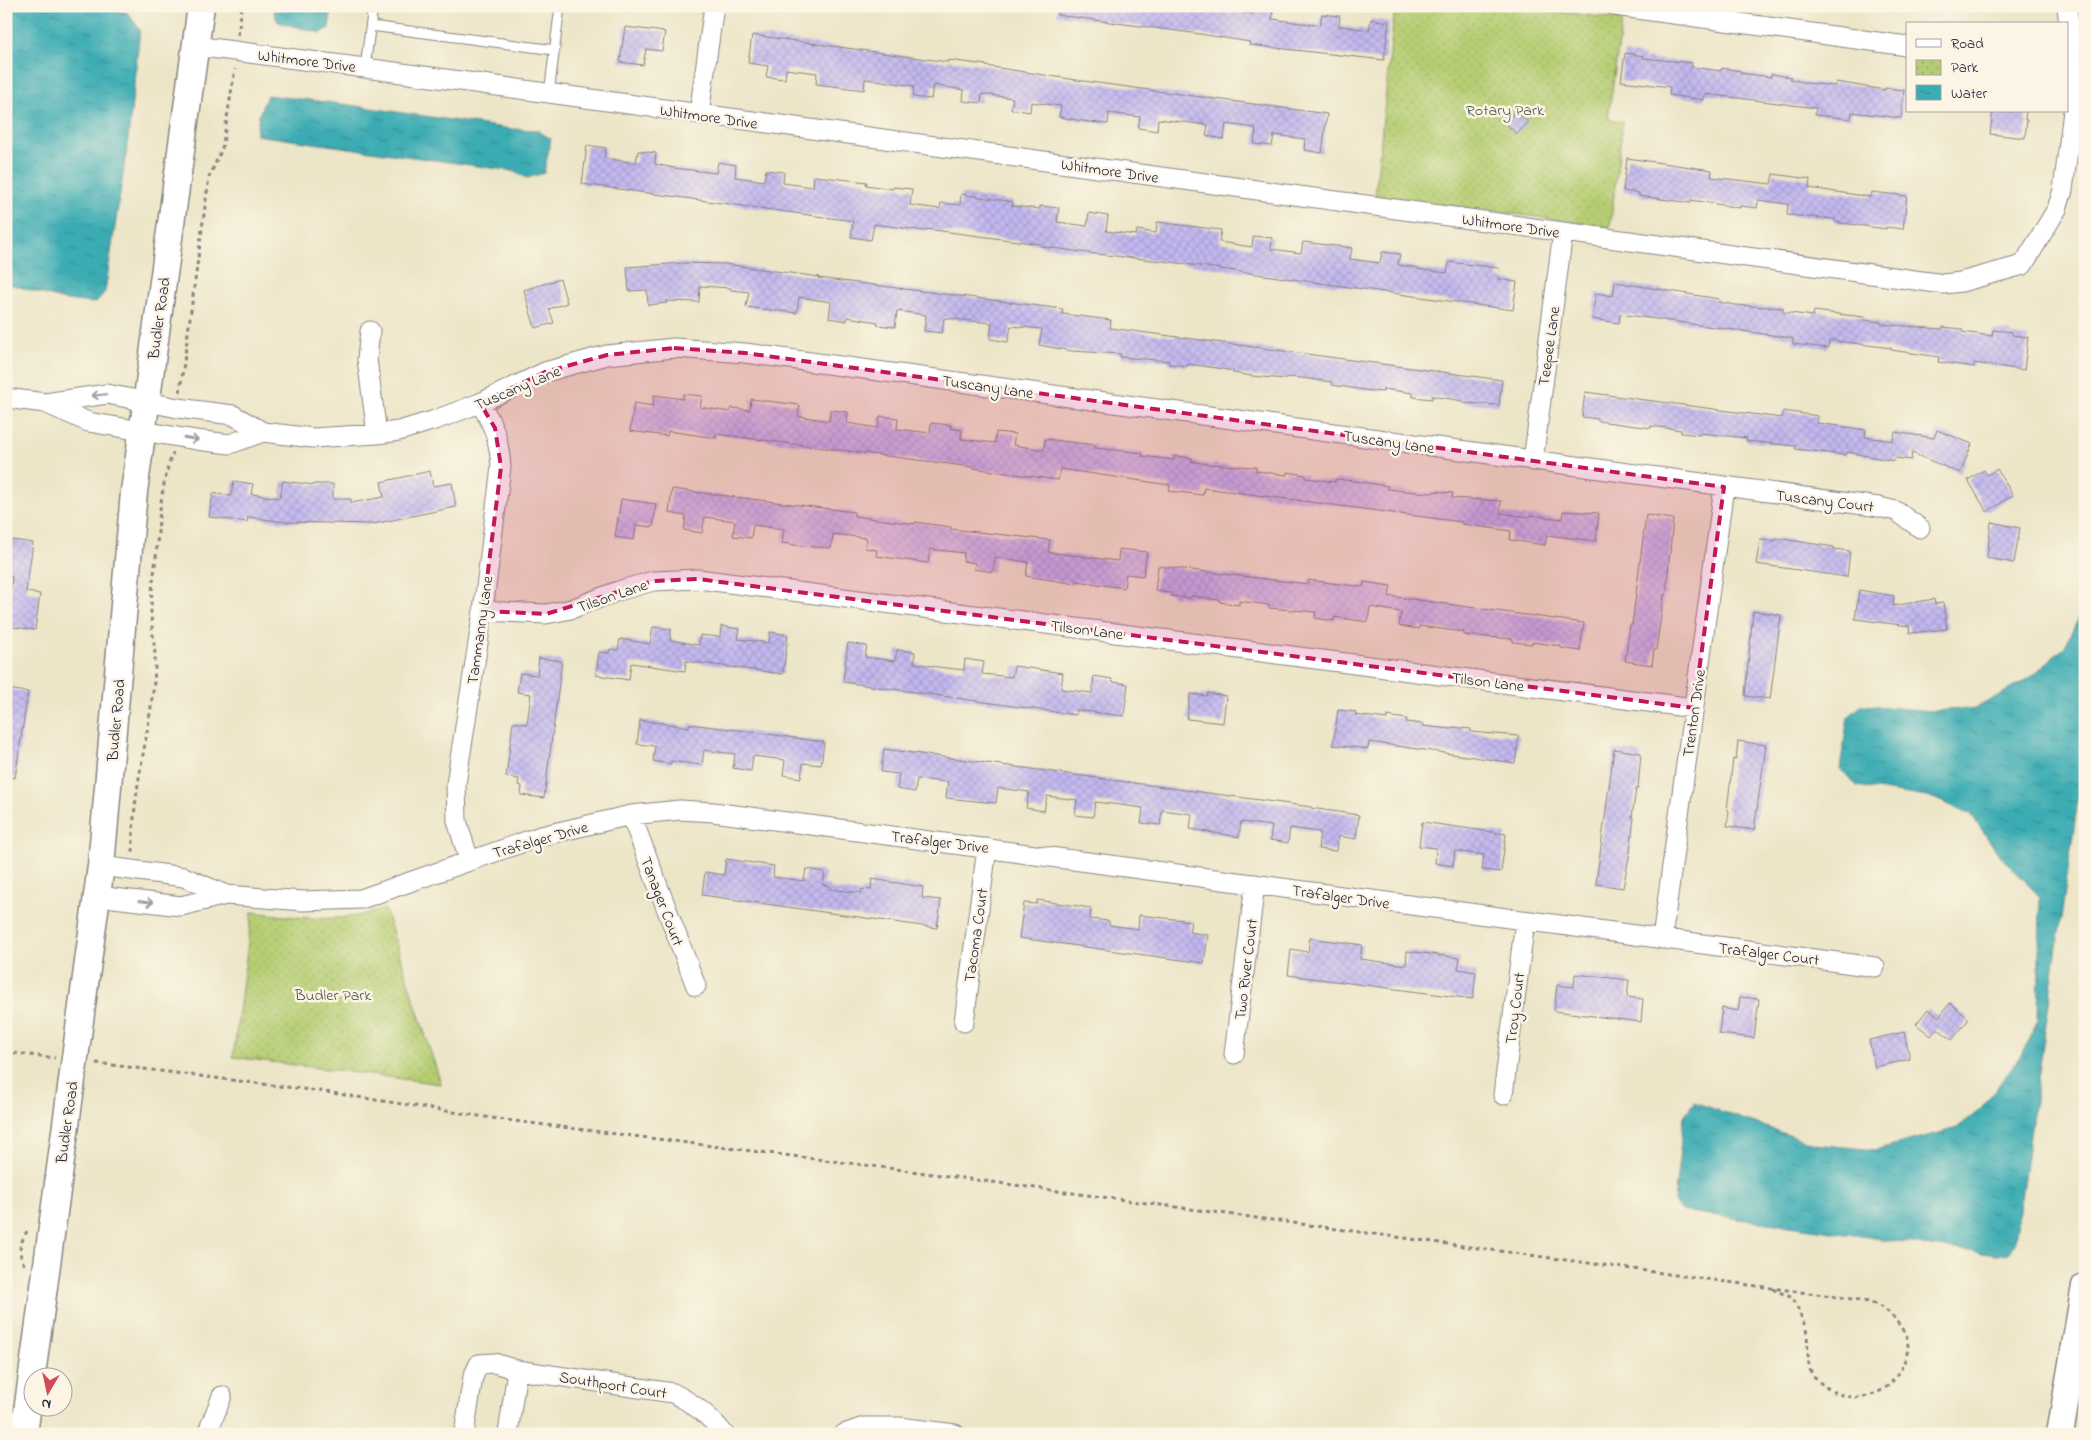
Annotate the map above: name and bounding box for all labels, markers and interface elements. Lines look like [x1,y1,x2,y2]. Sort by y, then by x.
legend [1906,22,2068,112]
text: Road [1951,33,1984,55]
street label: Whitmore Drive [256,44,358,80]
text: Park [1951,57,1979,79]
text: Water [1951,83,1987,105]
street label: Whitmore Drive [658,99,760,137]
park label: Rotary Park [1466,99,1545,123]
street label: Whitmore Drive [1059,153,1161,191]
street label: Whitmore Drive [1460,208,1562,246]
street label: Budler Road [142,276,178,362]
street label: Teepee Lane [1533,304,1568,388]
street label: Tuscany Lane [471,360,565,418]
street label: Tuscany Lane [941,370,1036,406]
one-way arrow [91,390,107,400]
street label: Tuscany Lane [1342,425,1437,461]
one-way arrow [183,434,199,444]
street label: Tuscany Court [1774,484,1876,520]
street label: Tilson Lane [574,573,652,620]
street label: Tammanny Lane [461,574,501,686]
street label: Tilson Lane [1049,615,1125,647]
street label: Tilson Lane [1450,667,1526,699]
street label: Trenton Drive [1677,667,1713,759]
street label: Budler Road [101,678,133,763]
street label: Trafalger Drive [490,816,592,866]
street label: Trafalger Drive [890,825,991,861]
street label: Tanager Court [633,853,689,951]
street label: Trafalger Drive [1290,879,1392,917]
street label: Tacoma Court [958,886,996,984]
one-way arrow [137,897,153,907]
street label: Two River Court [1229,917,1265,1021]
street label: Trafalger Court [1717,937,1821,973]
street label: Troy Court [1500,970,1532,1045]
park label: Budler Park [294,984,372,1008]
street label: Budler Road [50,1080,86,1166]
street label: Southport Court [557,1366,669,1406]
north arrow [22,1368,72,1418]
text: N [40,1392,53,1414]

